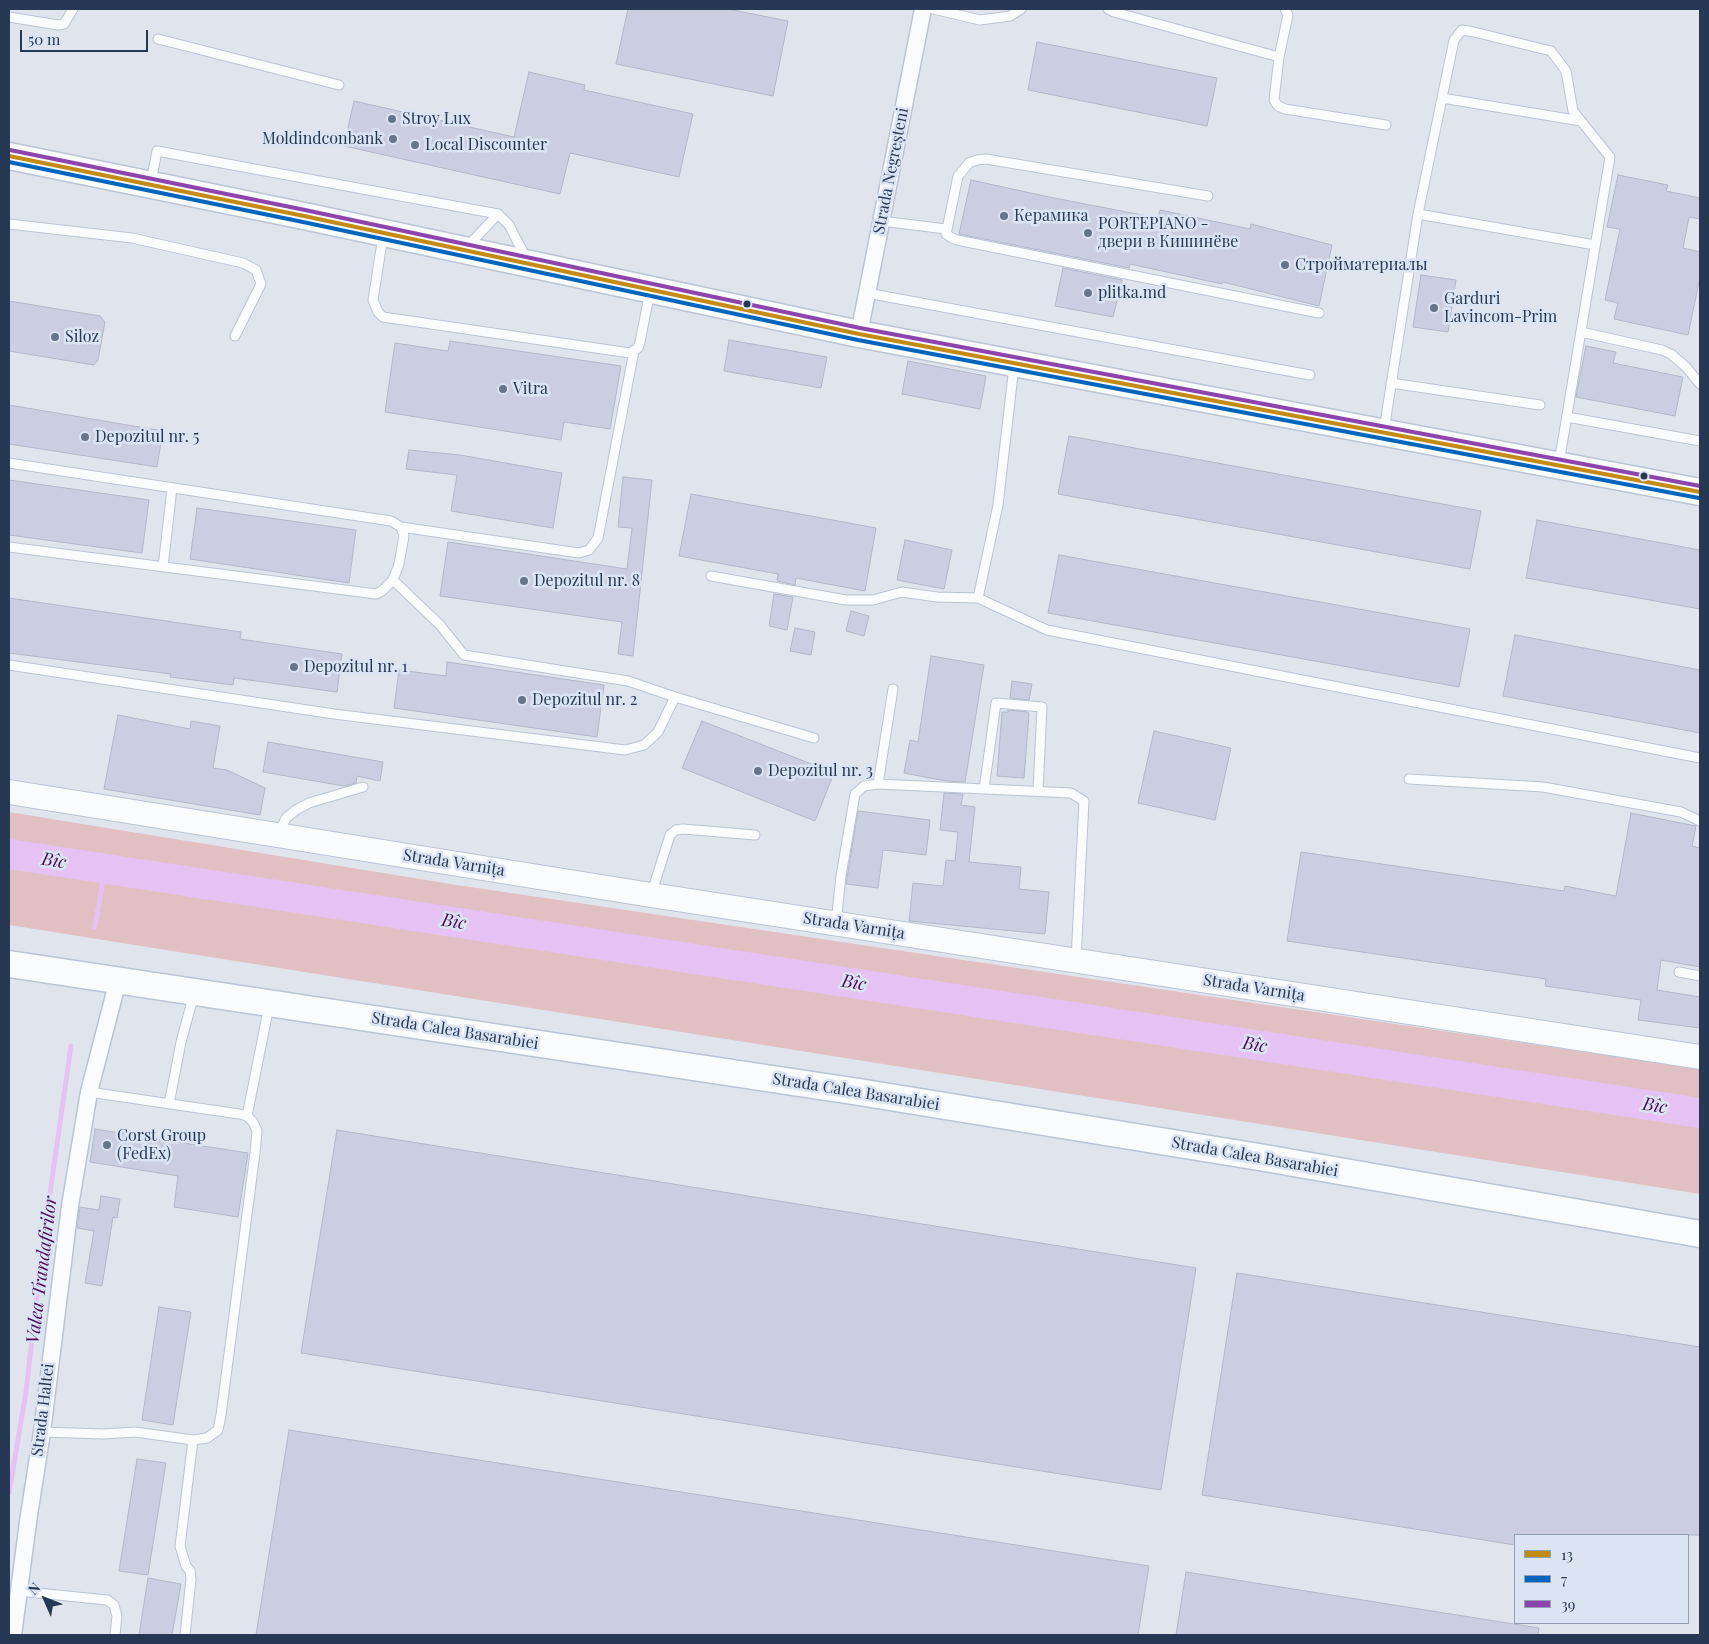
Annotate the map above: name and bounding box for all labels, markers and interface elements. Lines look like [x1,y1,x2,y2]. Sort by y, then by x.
scale bar [22,20,150,52]
text: 50 m [28,29,60,49]
street label: Strada Negreșteni [869,106,913,236]
place label: Stroy Lux [402,109,471,129]
marker: Stroy Lux [386,113,398,125]
place label: Moldindconbank [262,129,383,149]
marker: Moldindconbank [387,133,399,145]
place label: Local Discounter [425,135,547,155]
marker: Local Discounter [409,139,421,151]
place label: Керамика [1014,206,1088,226]
marker: Керамика [998,210,1010,222]
place label: PORTEPIANO - двери в Кишинёве [1098,214,1238,252]
marker: PORTEPIANO - двери в Кишинёве [1082,227,1094,239]
place label: Стройматериалы [1295,255,1428,275]
marker: Стройматериалы [1279,259,1291,271]
place label: plitka.md [1098,283,1166,303]
marker: plitka.md [1082,287,1094,299]
place label: Garduri Lavincom-Prim [1444,289,1557,327]
unlabelled marker [742,299,752,309]
marker: Garduri Lavincom-Prim [1428,302,1440,314]
place label: Siloz [65,327,99,347]
marker: Siloz [49,331,61,343]
place label: Vitra [513,379,548,399]
marker: Vitra [497,383,509,395]
place label: Depozitul nr. 5 [95,427,199,447]
marker: Depozitul nr. 5 [79,431,91,443]
unlabelled marker [1639,471,1649,481]
place label: Depozitul nr. 8 [534,571,640,591]
marker: Depozitul nr. 8 [518,575,530,587]
place label: Depozitul nr. 1 [304,657,408,677]
marker: Depozitul nr. 1 [288,661,300,673]
place label: Depozitul nr. 2 [532,690,637,710]
marker: Depozitul nr. 2 [516,694,528,706]
place label: Depozitul nr. 3 [768,761,873,781]
marker: Depozitul nr. 3 [752,765,764,777]
street label: Strada Varnița [402,845,506,881]
water label: Bîc [40,848,68,874]
street label: Strada Varnița [802,908,906,944]
water label: Bîc [440,909,468,935]
water label: Bîc [840,970,868,996]
street label: Strada Varnița [1202,970,1306,1006]
street label: Strada Calea Basarabiei [370,1008,540,1054]
water label: Bîc [1241,1032,1269,1058]
street label: Strada Calea Basarabiei [771,1069,941,1115]
water label: Bîc [1641,1093,1669,1119]
place label: Corst Group (FedEx) [117,1126,206,1164]
street label: Strada Calea Basarabiei [1170,1133,1340,1181]
marker: Corst Group (FedEx) [101,1139,113,1151]
water label: Valea Trandafirilor [22,1195,62,1345]
street label: Strada Haltei [28,1362,58,1458]
legend [1514,1534,1689,1624]
text: 13 [1561,1544,1573,1564]
text: 7 [1561,1569,1567,1589]
north arrow [20,1574,70,1624]
text: N [23,1578,44,1598]
text: 39 [1561,1594,1575,1614]

